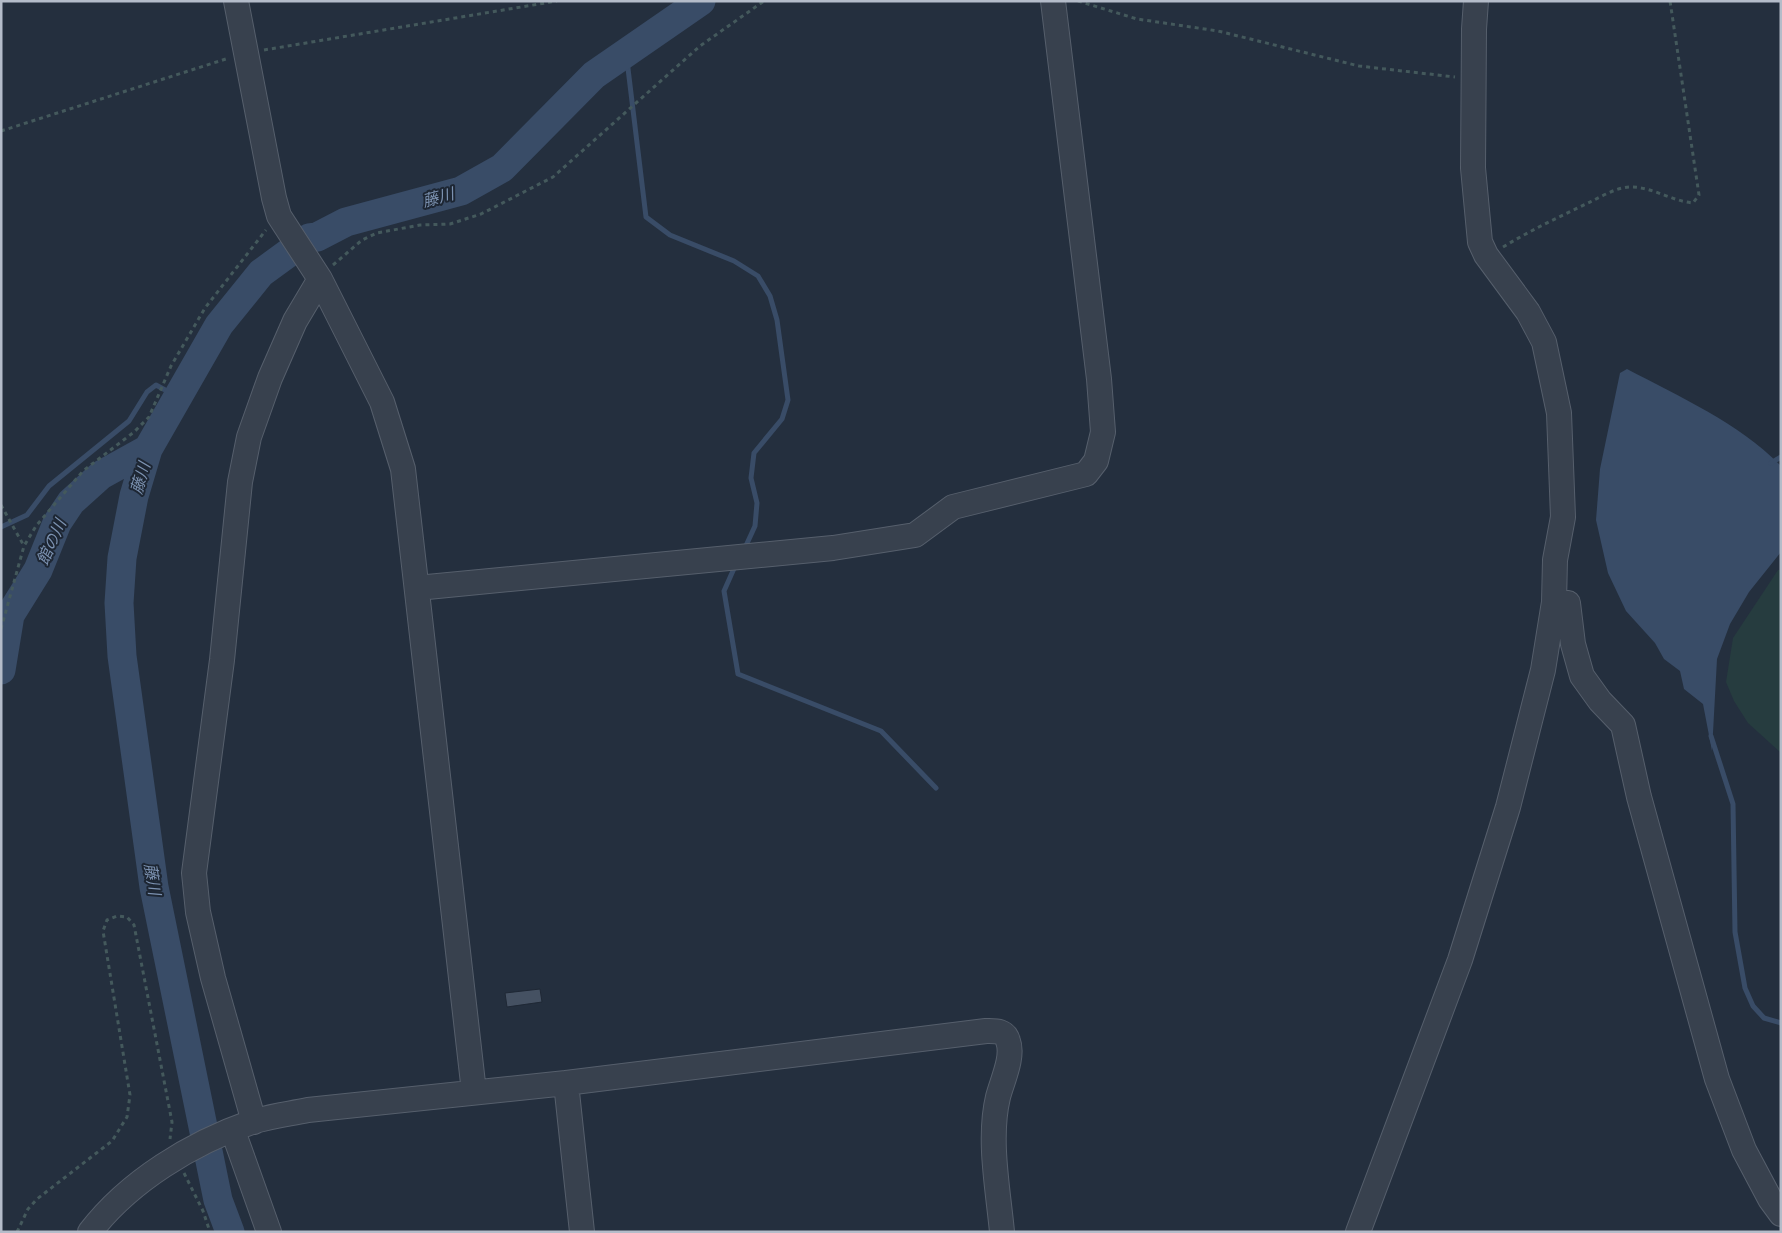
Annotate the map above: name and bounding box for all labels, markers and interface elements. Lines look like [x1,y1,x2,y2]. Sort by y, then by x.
water label: 藤川 [420,183,458,211]
water label: 藤川 [126,458,155,496]
water label: 館の川 [32,514,71,568]
water label: 藤川 [141,862,166,898]

